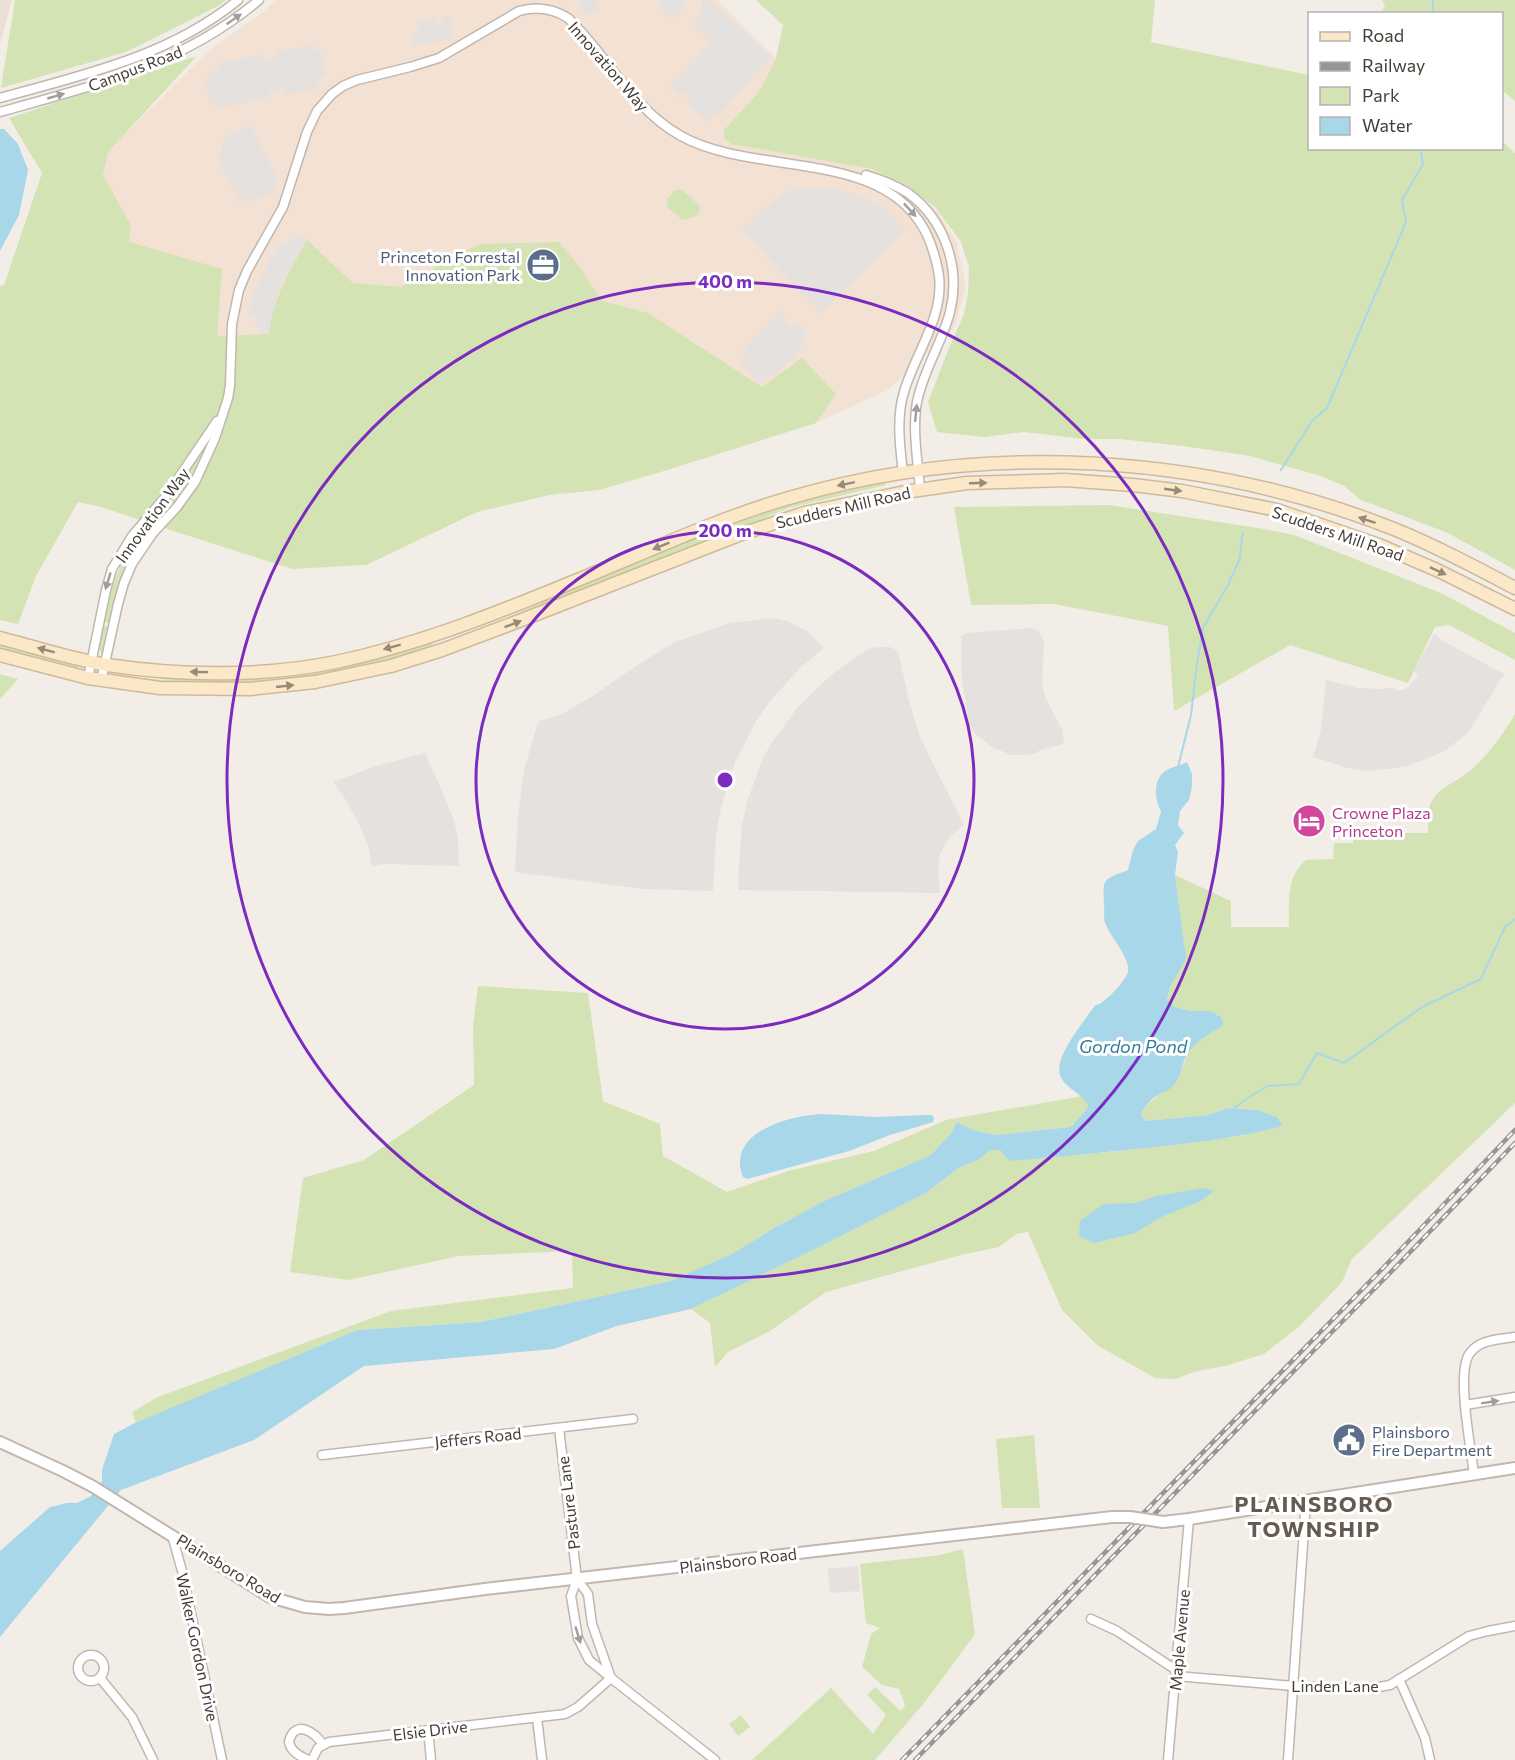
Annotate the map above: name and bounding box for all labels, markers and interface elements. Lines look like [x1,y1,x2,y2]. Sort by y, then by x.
legend [1308,12,1503,150]
one-way arrow [226,13,242,25]
street label: Innovation Way [565,17,653,115]
text: Road [1362,24,1404,46]
street label: Campus Road [85,41,185,95]
text: Railway [1362,54,1425,76]
text: Park [1362,84,1400,106]
one-way arrow [47,91,65,100]
text: Water [1362,114,1413,136]
one-way arrow [903,203,917,217]
place label: Princeton Forrestal Innovation Park [380,247,520,284]
office icon: Princeton Forrestal Innovation Park [525,247,561,283]
text: 400 m [698,270,752,292]
one-way arrow [911,403,921,422]
street label: Innovation Way [111,464,193,566]
one-way arrow [969,478,988,487]
one-way arrow [836,480,855,489]
street label: Scudders Mill Road [774,482,912,532]
one-way arrow [1163,485,1182,495]
street label: Scudders Mill Road [1270,502,1406,564]
one-way arrow [1358,514,1376,524]
text: 200 m [698,519,752,541]
one-way arrow [652,542,670,551]
one-way arrow [1430,566,1447,575]
one-way arrow [103,572,113,590]
one-way arrow [504,618,522,628]
one-way arrow [383,643,401,653]
one-way arrow [37,645,55,654]
one-way arrow [190,667,209,677]
one-way arrow [275,681,294,690]
centre of rings [715,770,735,790]
hotel icon: Crowne Plaza Princeton [1291,803,1327,839]
place label: Crowne Plaza Princeton [1332,803,1431,840]
water label: Gordon Pond [1079,1035,1188,1057]
one-way arrow [1481,1397,1500,1406]
public building icon: Plainsboro Fire Department [1331,1422,1367,1458]
place label: Plainsboro Fire Department [1372,1422,1492,1459]
street label: Jeffers Road [434,1423,522,1451]
street label: Pasture Lane [553,1455,583,1551]
district label: PLAINSBORO TOWNSHIP [1234,1490,1394,1542]
street label: Plainsboro Road [173,1529,285,1607]
street label: Plainsboro Road [678,1543,798,1577]
street label: Walker Gordon Drive [173,1571,223,1723]
street label: Maple Avenue [1165,1588,1193,1692]
one-way arrow [574,1626,583,1644]
street label: Linden Lane [1291,1676,1379,1695]
street label: Elsie Drive [392,1716,468,1744]

